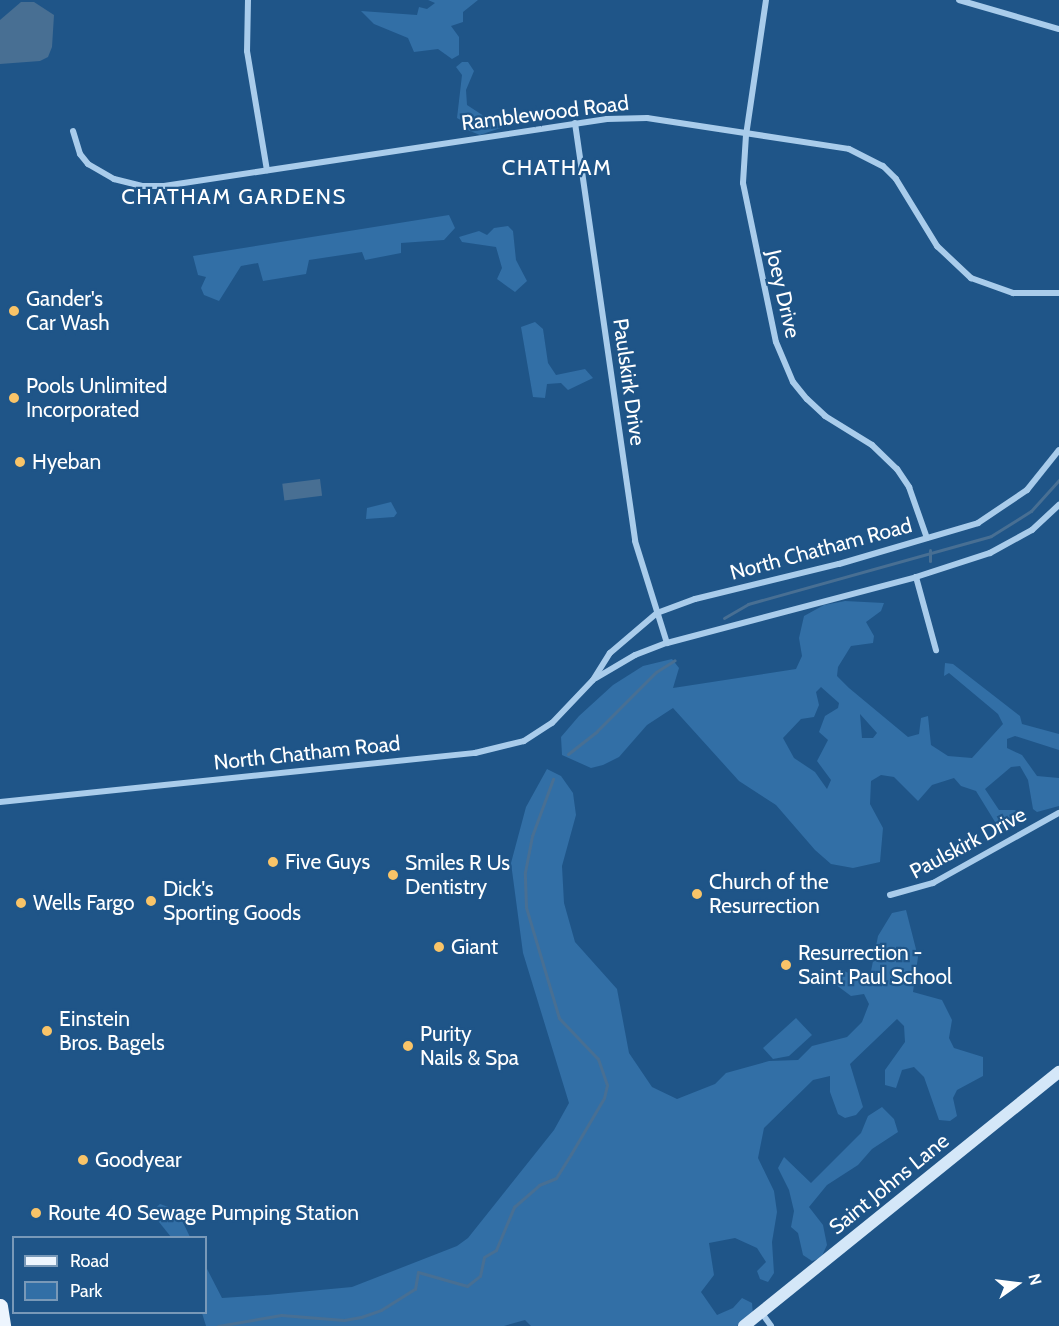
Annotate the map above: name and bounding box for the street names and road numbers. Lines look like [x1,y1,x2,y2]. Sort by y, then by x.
street label: Ramblewood Road [460,90,630,136]
street label: Joey Drive [761,247,805,341]
street label: Paulskirk Drive [608,317,650,447]
street label: North Chatham Road [727,513,915,585]
street label: North Chatham Road [213,731,401,775]
street label: Paulskirk Drive [905,802,1031,884]
street label: Saint Johns Lane [824,1128,954,1240]

